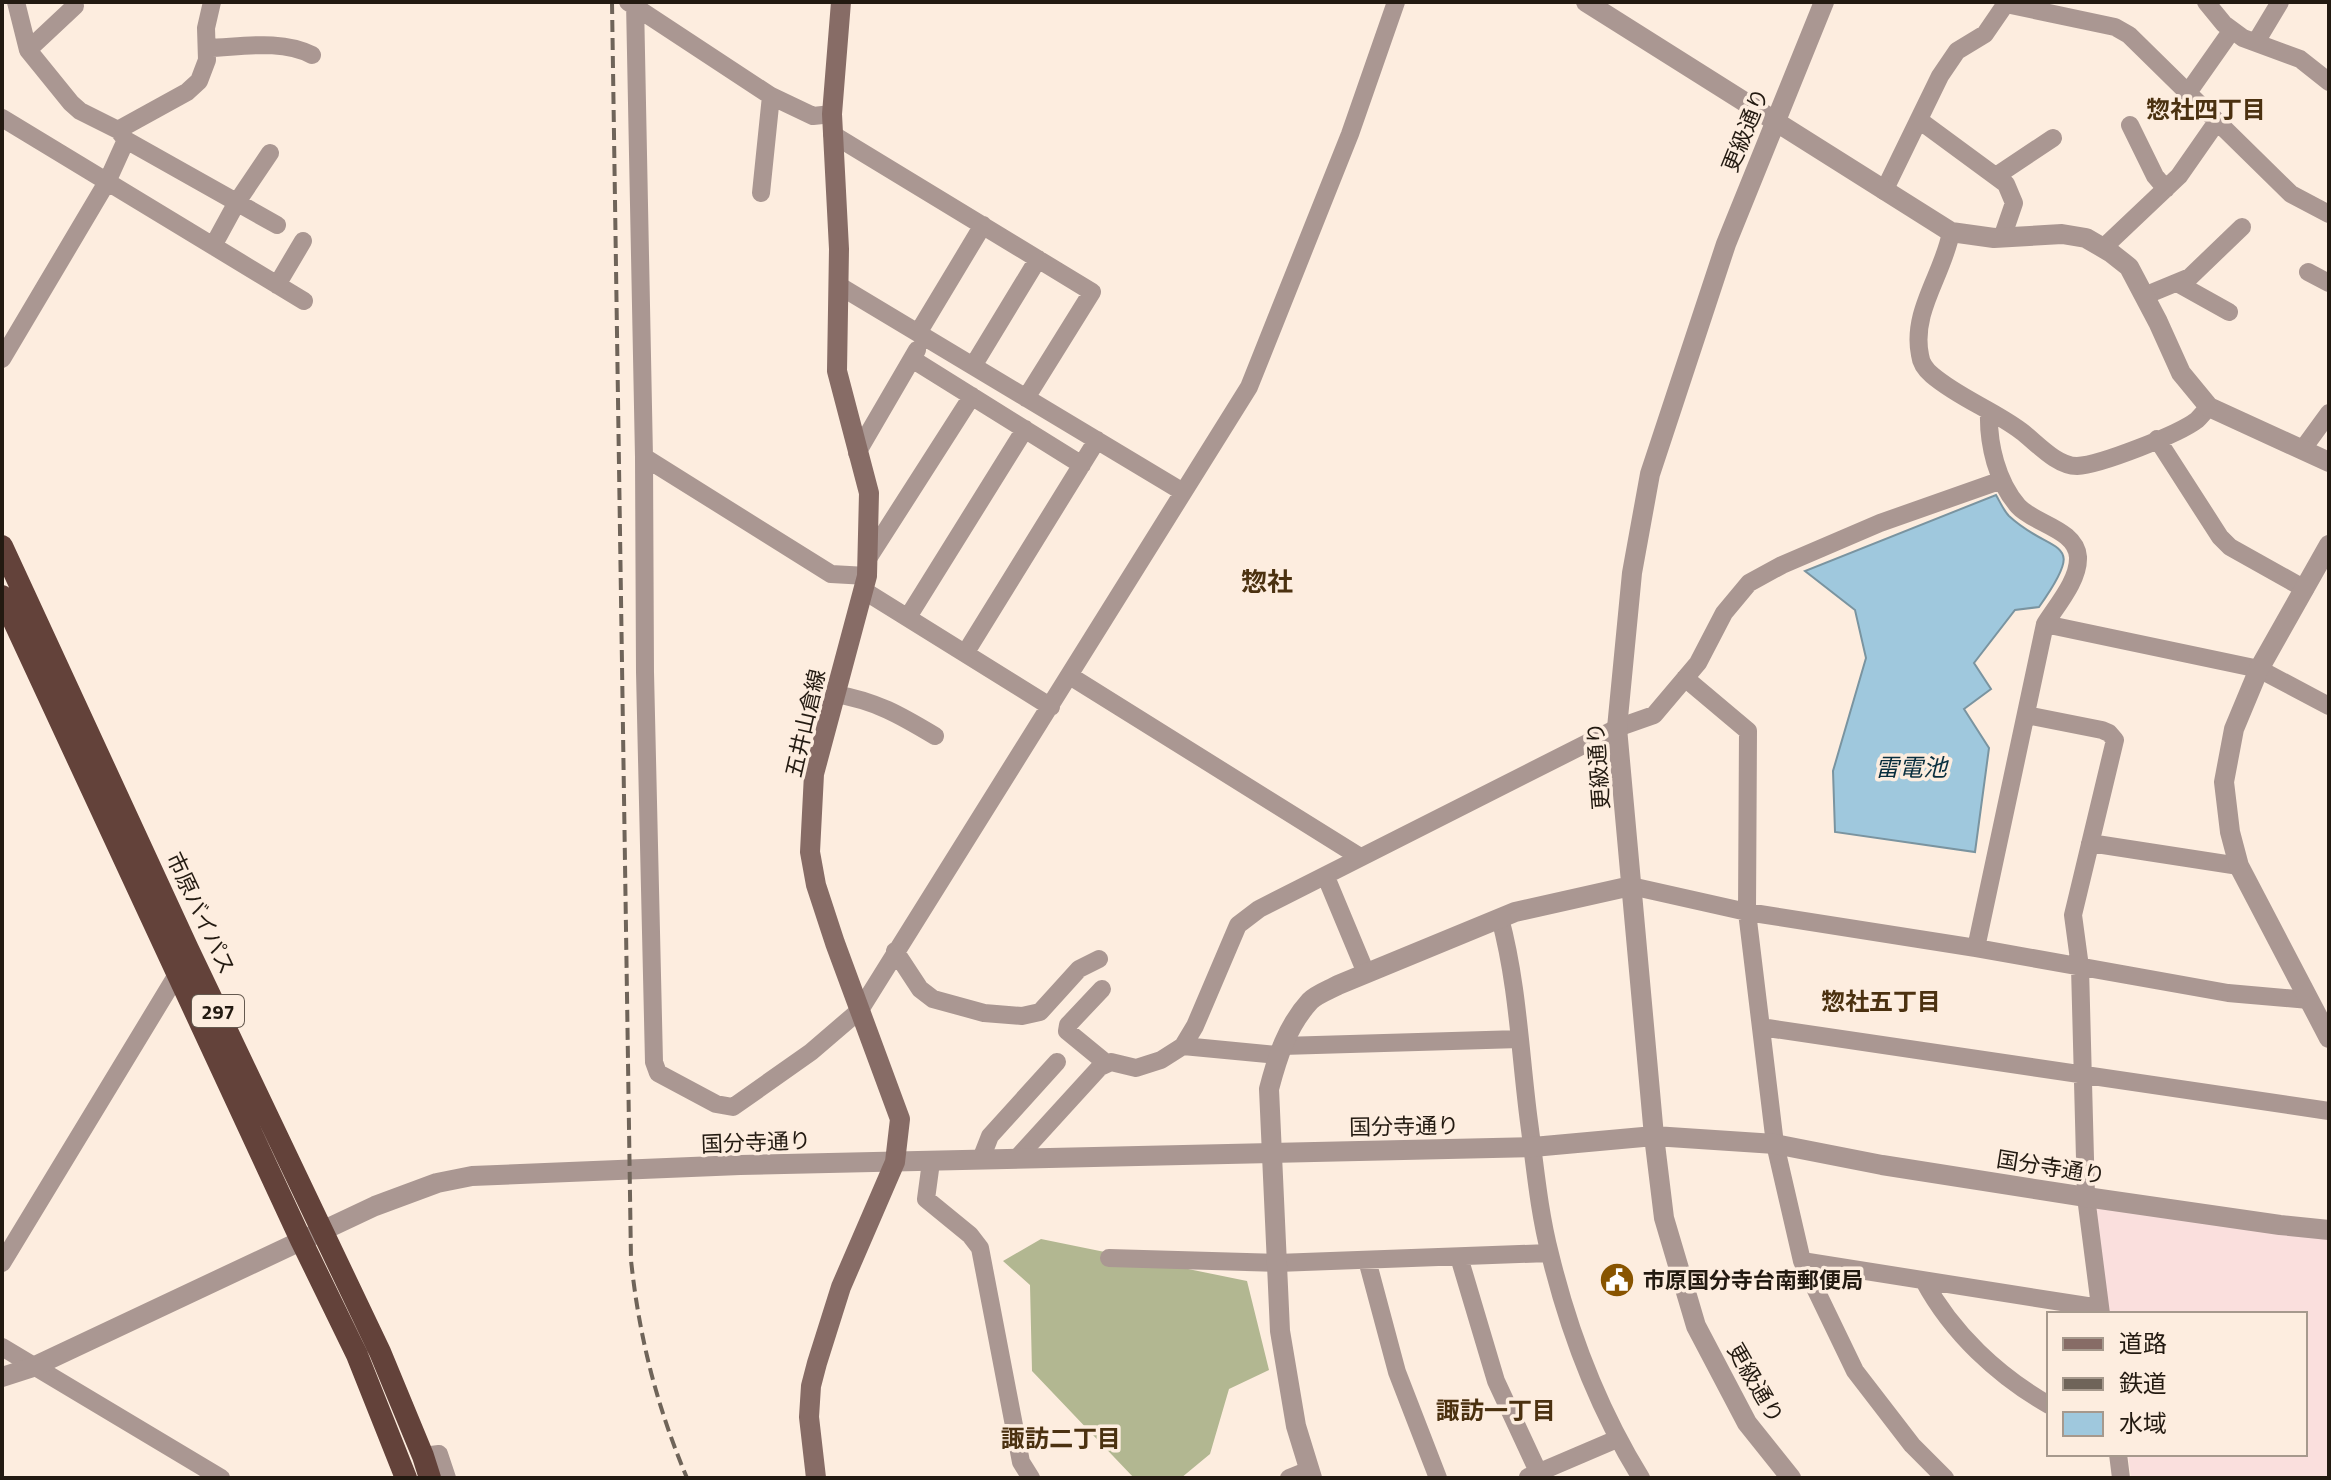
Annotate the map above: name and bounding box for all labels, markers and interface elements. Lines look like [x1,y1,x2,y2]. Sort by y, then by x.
street label: 更級通り [1713,83,1777,177]
district label: 惣社四丁目 [2146,91,2266,127]
district label: 惣社 [1241,562,1293,601]
street label: 五井山倉線 [776,666,834,780]
street label: 更級通り [1578,721,1618,811]
water label: 雷電池 [1875,749,1949,785]
street label: 市原バイパス [158,846,244,980]
district label: 惣社五丁目 [1821,983,1941,1019]
road number: 297 [192,995,244,1027]
street label: 国分寺通り [1349,1108,1459,1144]
street label: 国分寺通り [700,1123,812,1161]
street label: 国分寺通り [1994,1142,2108,1192]
public building icon: 市原国分寺台南郵便局 [1598,1261,1636,1299]
place label: 市原国分寺台南郵便局 [1643,1263,1863,1297]
legend [2047,1312,2307,1456]
text: 道路 [2119,1325,2167,1361]
street label: 更級通り [1719,1336,1793,1430]
text: 鉄道 [2119,1365,2167,1401]
district label: 諏訪一丁目 [1436,1392,1556,1428]
text: 水域 [2119,1405,2167,1441]
district label: 諏訪二丁目 [1001,1420,1121,1456]

